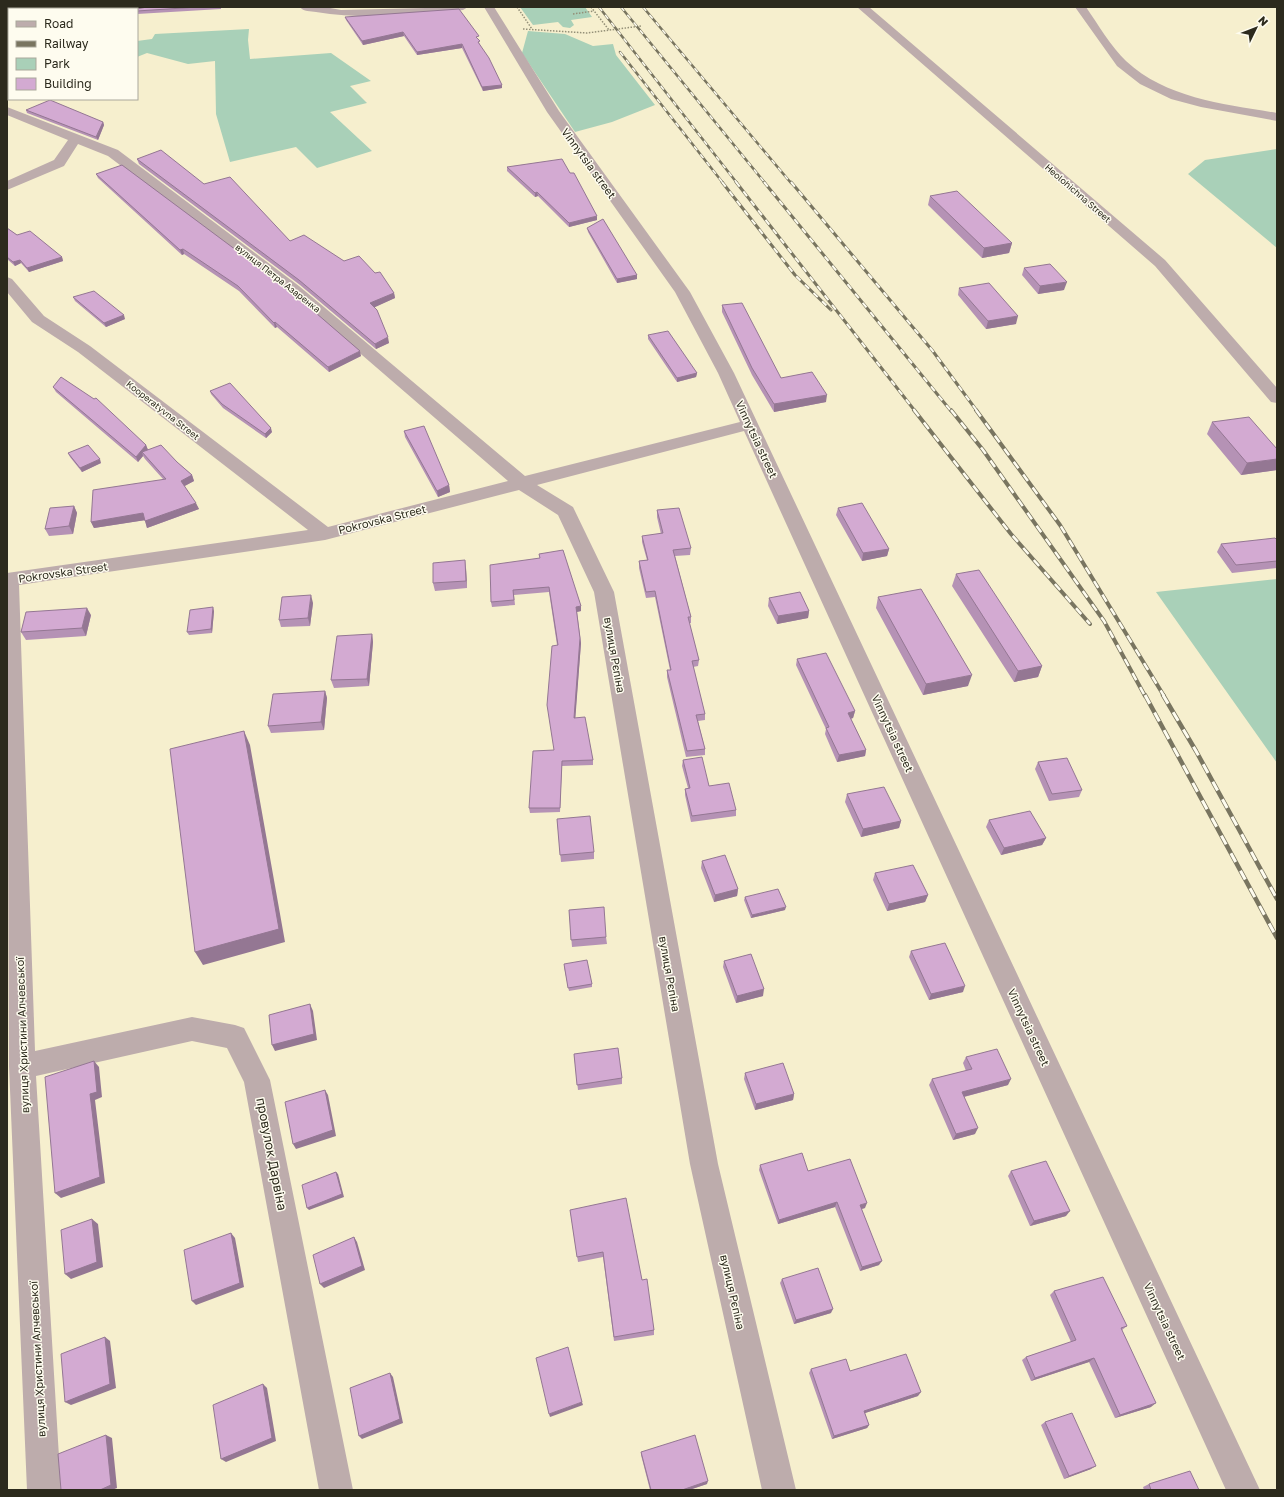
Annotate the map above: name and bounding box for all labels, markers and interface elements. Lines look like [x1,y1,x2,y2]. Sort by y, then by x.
legend [8,8,138,100]
north arrow [1236,8,1276,48]
text: N [1256,13,1271,28]
text: Road [44,16,73,31]
text: Railway [44,36,89,51]
text: Park [44,56,70,71]
text: Building [44,76,92,91]
street label: Vinnytsia street [559,125,619,201]
street label: Heolohichna Street [1043,161,1113,225]
street label: вулиця Петра Азаренка [233,241,323,315]
street label: Kooperatyvna Street [124,378,202,442]
street label: Vinnytsia street [733,398,781,480]
street label: Pokrovska Street [337,502,427,536]
street label: Pokrovska Street [17,559,109,585]
street label: вулиця Рєпіна [602,616,628,694]
street label: Vinnytsia street [869,692,917,774]
street label: вулиця Рєпіна [657,935,683,1013]
street label: вулиця Христини Алчевської [13,956,31,1113]
street label: Vinnytsia street [1005,986,1053,1068]
street label: провулок Дарвіна [253,1096,291,1212]
street label: вулиця Рєпіна [718,1253,748,1331]
street label: вулиця Христини Алчевської [26,1280,48,1437]
street label: Vinnytsia street [1141,1280,1189,1362]

